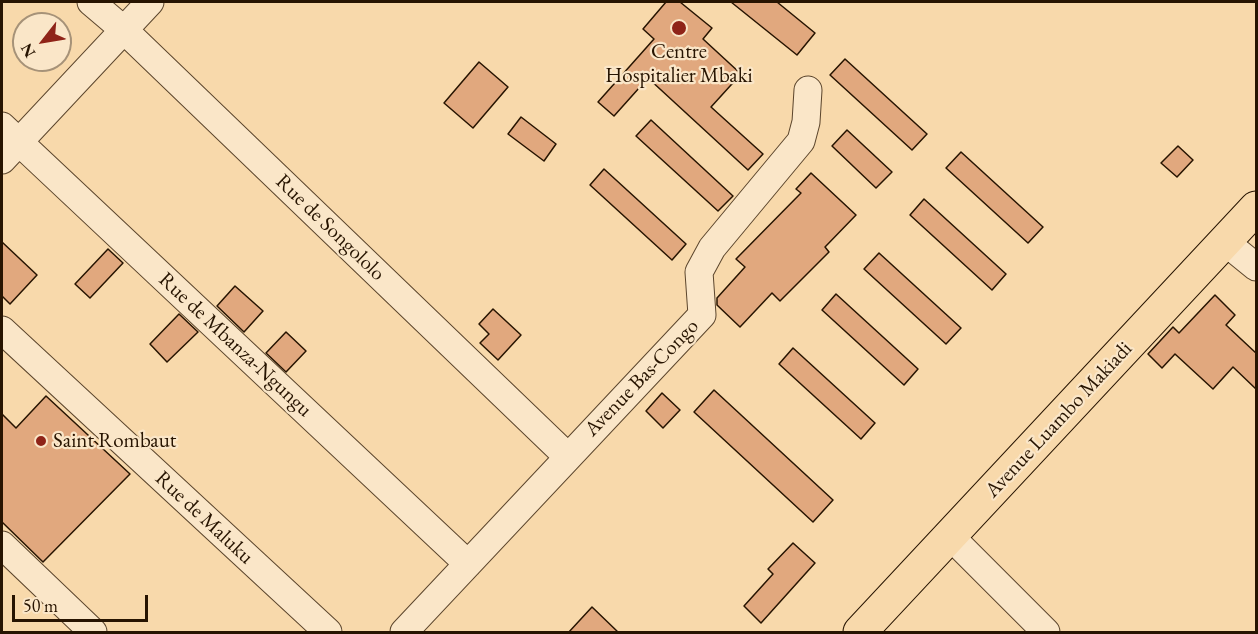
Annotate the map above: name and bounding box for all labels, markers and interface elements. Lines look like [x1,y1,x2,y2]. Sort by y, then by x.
north arrow [12,12,72,72]
marker: Centre Hospitalier Mbaki [670,19,688,37]
place label: Centre Hospitalier Mbaki [605,39,753,89]
text: N [16,40,40,61]
street label: Rue de Songololo [270,169,390,287]
street label: Rue de Mbanza-Ngungu [153,267,317,423]
street label: Avenue Bas-Congo [580,314,704,442]
street label: Avenue Luambo Makiadi [980,337,1138,503]
place label: Saint Rombaut [53,428,176,454]
marker: Saint Rombaut [34,434,48,448]
street label: Rue de Maluku [150,466,258,570]
scale bar [15,583,152,621]
text: 50 m [23,594,58,617]

